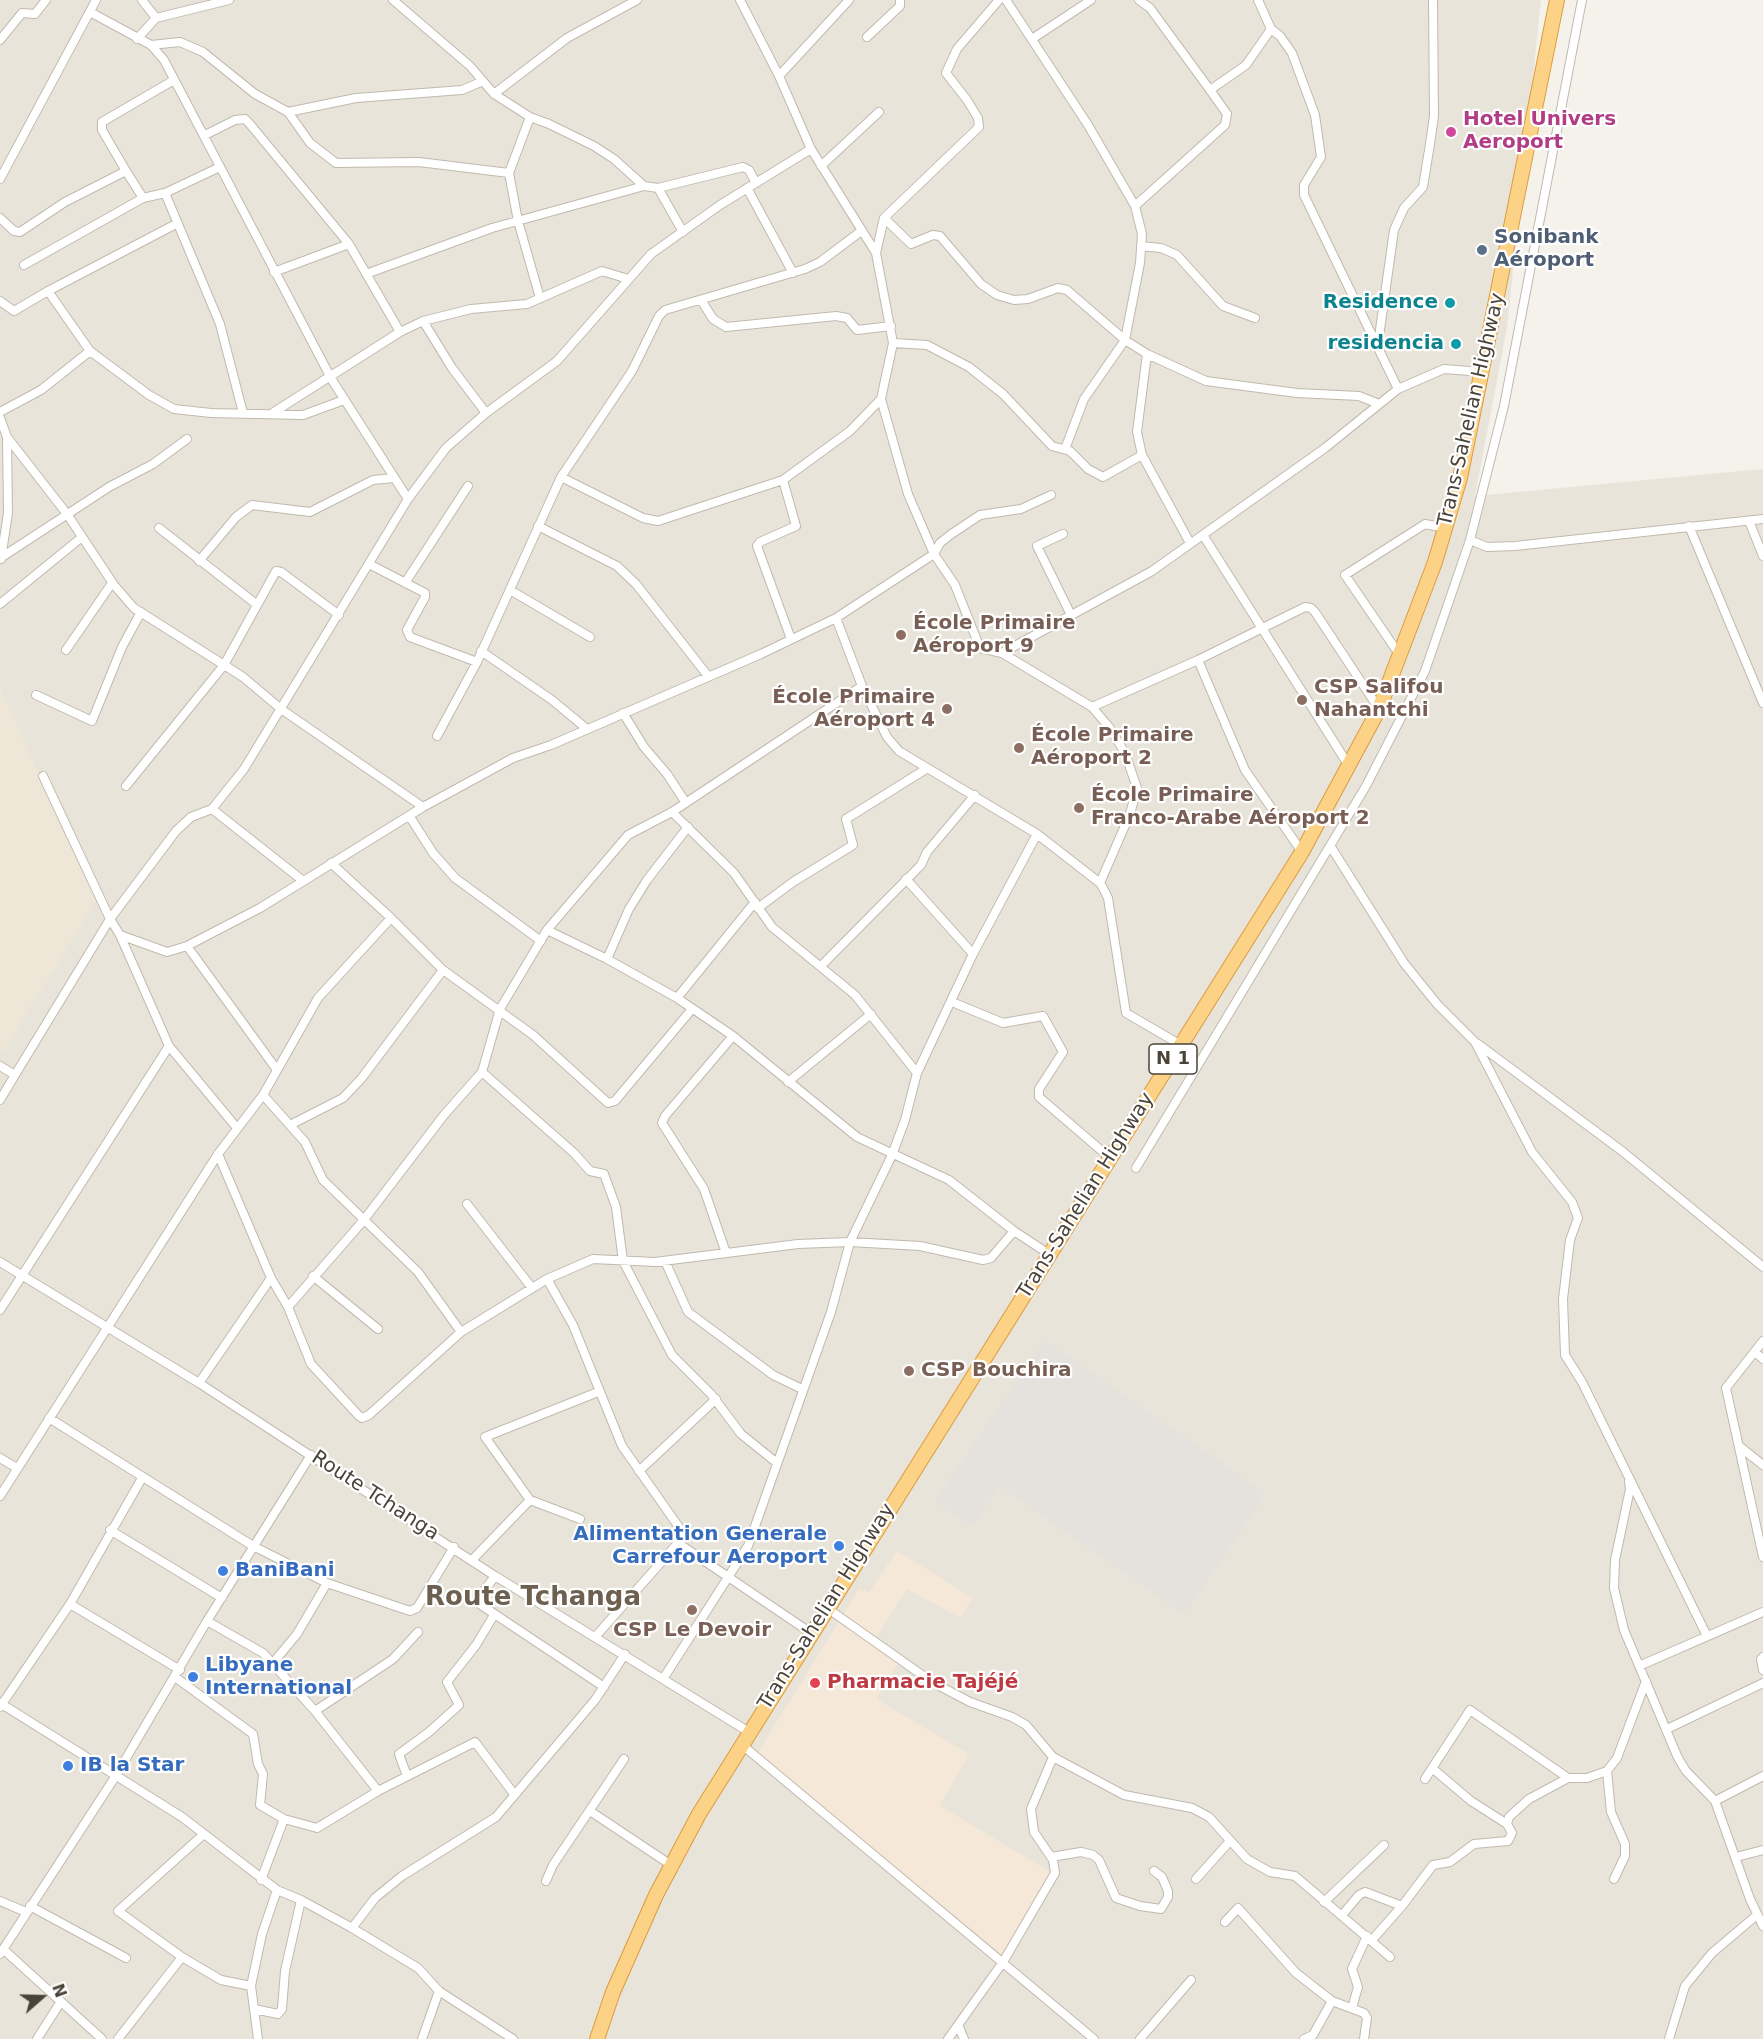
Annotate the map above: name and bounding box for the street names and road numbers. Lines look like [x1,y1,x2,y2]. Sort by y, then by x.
street label: Trans-Sahelian Highway [1433,291,1511,529]
road number: N 1 [1149,1044,1197,1074]
street label: Trans-Sahelian Highway [1013,1088,1159,1304]
street label: Route Tchanga [307,1446,443,1546]
street label: Trans-Sahelian Highway [754,1499,900,1715]

